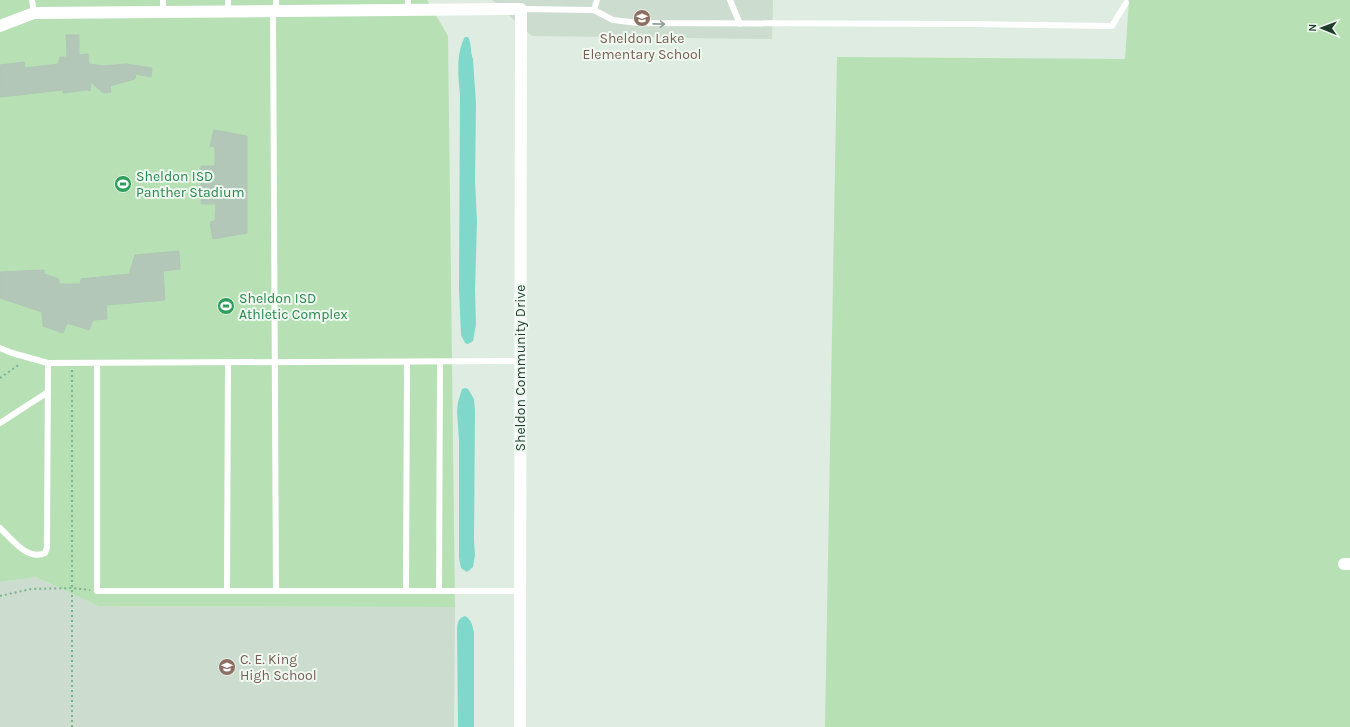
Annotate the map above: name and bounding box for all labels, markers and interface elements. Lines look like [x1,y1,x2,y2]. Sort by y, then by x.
school or university icon: Sheldon Lake Elementary School [632,8,652,28]
north arrow [1302,8,1342,48]
one-way arrow [652,20,665,28]
text: N [1306,24,1319,32]
place label: Sheldon Lake Elementary School [583,30,701,63]
place label: Sheldon ISD Panther Stadium [136,168,245,201]
sports icon: Sheldon ISD Panther Stadium [113,174,133,194]
street label: Sheldon Community Drive [512,284,529,452]
place label: Sheldon ISD Athletic Complex [239,290,348,323]
sports icon: Sheldon ISD Athletic Complex [216,296,236,316]
place label: C. E. King High School [240,651,317,684]
school or university icon: C. E. King High School [217,657,237,677]

